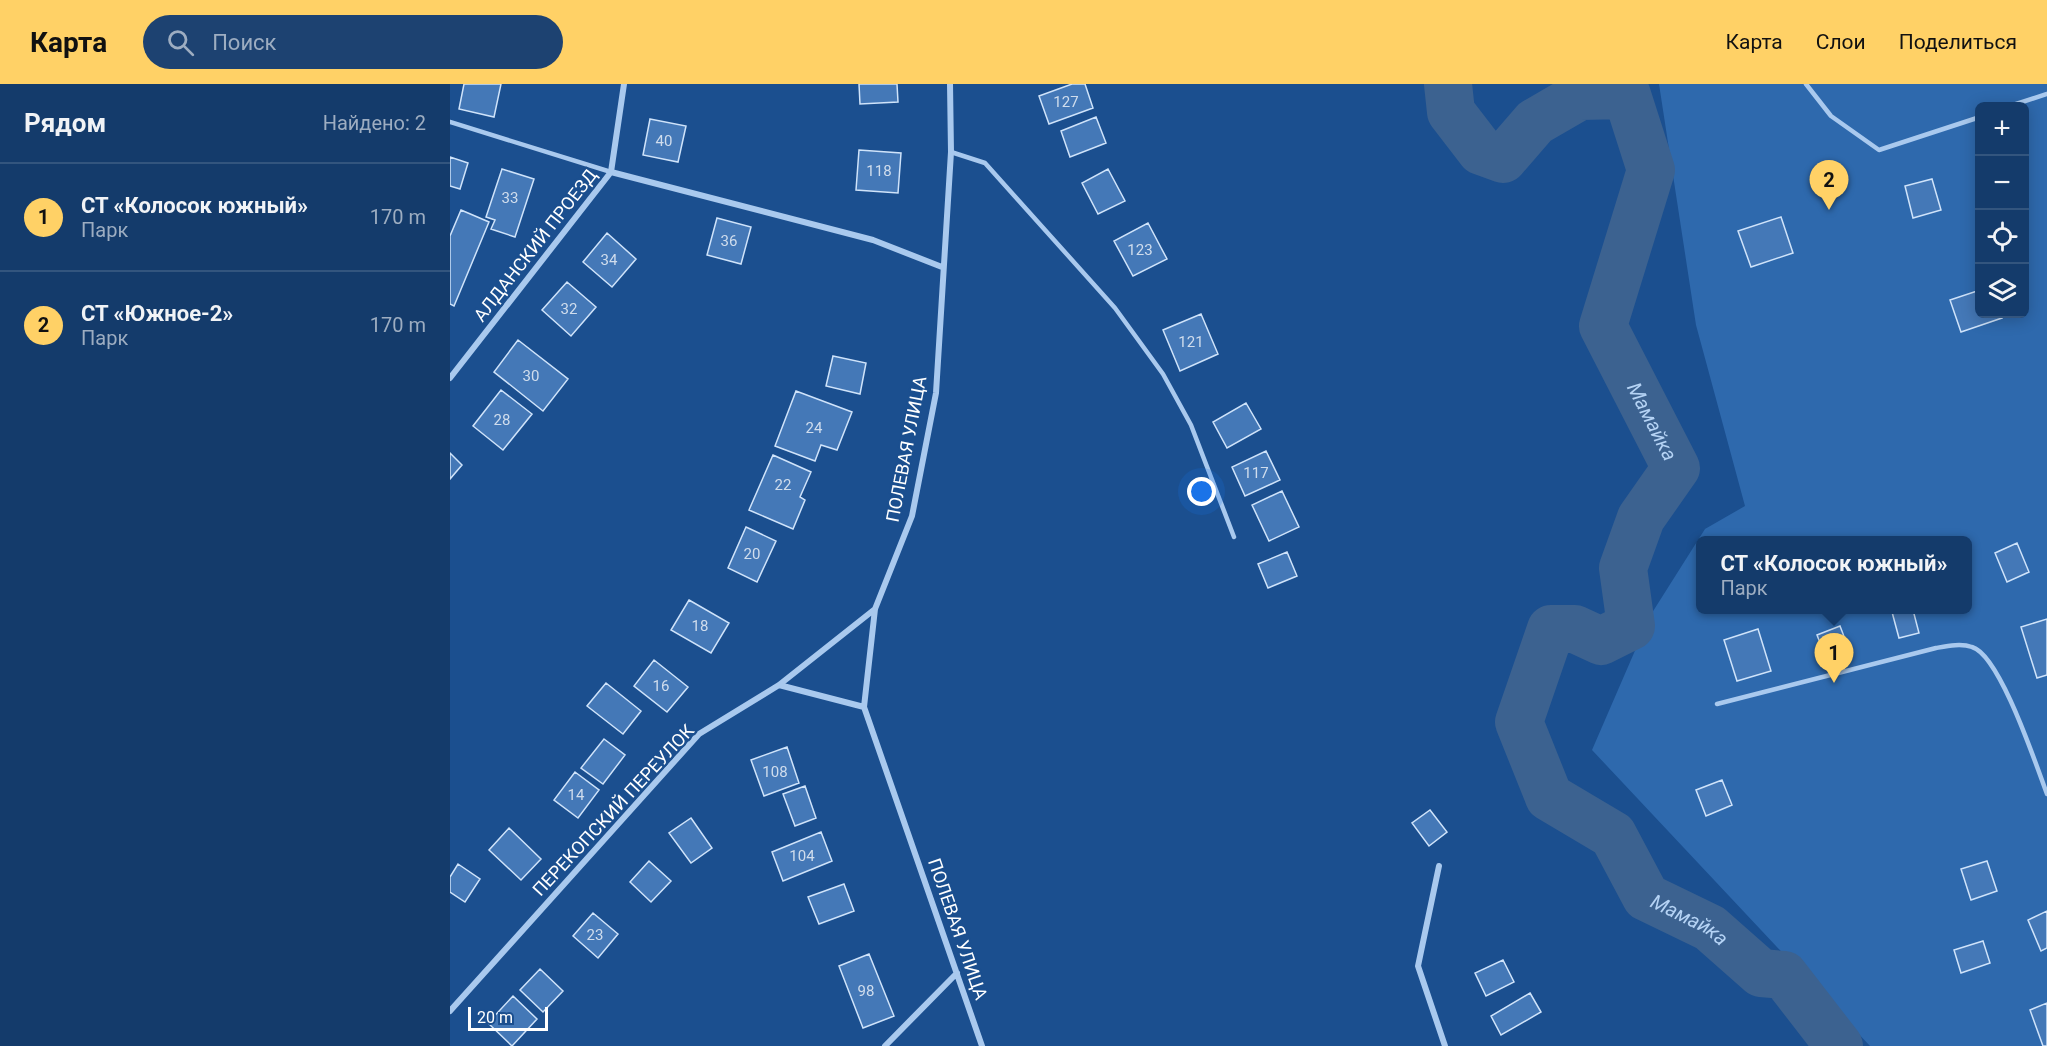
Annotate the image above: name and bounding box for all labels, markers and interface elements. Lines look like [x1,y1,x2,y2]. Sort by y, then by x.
search box [143,15,563,69]
text: Карта [30,26,107,59]
icon: search [164,26,197,59]
text: Поиск [212,30,277,55]
text: Карта [1726,30,1783,54]
text: Слои [1816,30,1866,54]
text: Поделиться [1899,30,2017,54]
house number: 127 [1053,93,1079,111]
map controls [1975,102,2029,318]
button: + [1975,102,2029,156]
text: Рядом [24,108,106,138]
text: Найдено: 2 [323,111,426,135]
house number: 40 [656,132,672,150]
button: − [1975,156,2029,210]
pin: 2 [1810,160,1848,210]
house number: 118 [866,162,892,180]
street label: АЛДАНСКИЙ ПРОЕЗД [469,164,601,325]
house number: 33 [502,189,518,207]
text: СТ «Колосок южный» [81,193,308,218]
text: 1 [38,205,49,229]
text: 170 m [370,205,426,229]
button: locate [1975,210,2029,264]
text: Парк [81,218,128,242]
house number: 36 [721,232,737,250]
house number: 123 [1127,241,1153,259]
house number: 34 [601,251,618,269]
button: layers [1975,264,2029,318]
house number: 32 [561,300,577,318]
text: СТ «Южное-2» [81,301,233,326]
text: 2 [38,313,49,337]
text: 170 m [370,313,426,337]
text: Парк [81,326,128,350]
house number: 121 [1178,333,1204,351]
house number: 30 [523,367,539,385]
street label: ПОЛЕВАЯ УЛИЦА [882,374,931,524]
water label: Мамайка [1622,378,1682,465]
house number: 28 [494,411,510,429]
house number: 24 [806,419,823,437]
house number: 117 [1243,464,1269,482]
house number: 22 [775,476,791,494]
your location [1187,477,1216,506]
popup [1696,536,1972,614]
house number: 20 [744,545,760,563]
text: СТ «Колосок южный» [1720,551,1948,576]
text: Парк [1720,576,1768,600]
house number: 18 [692,617,708,635]
pin: 1 [1814,634,1854,683]
house number: 16 [653,677,669,695]
street label: ПЕРЕКОПСКИЙ ПЕРЕУЛОК [528,720,698,900]
house number: 108 [762,763,788,781]
house number: 14 [568,786,585,804]
house number: 104 [789,847,815,865]
street label: ПОЛЕВАЯ УЛИЦА [924,855,992,1003]
water label: Мамайка [1647,889,1733,950]
house number: 23 [587,926,603,944]
house number: 98 [858,982,874,1000]
scale bar [468,1004,548,1032]
text: 20 m [477,1008,513,1027]

